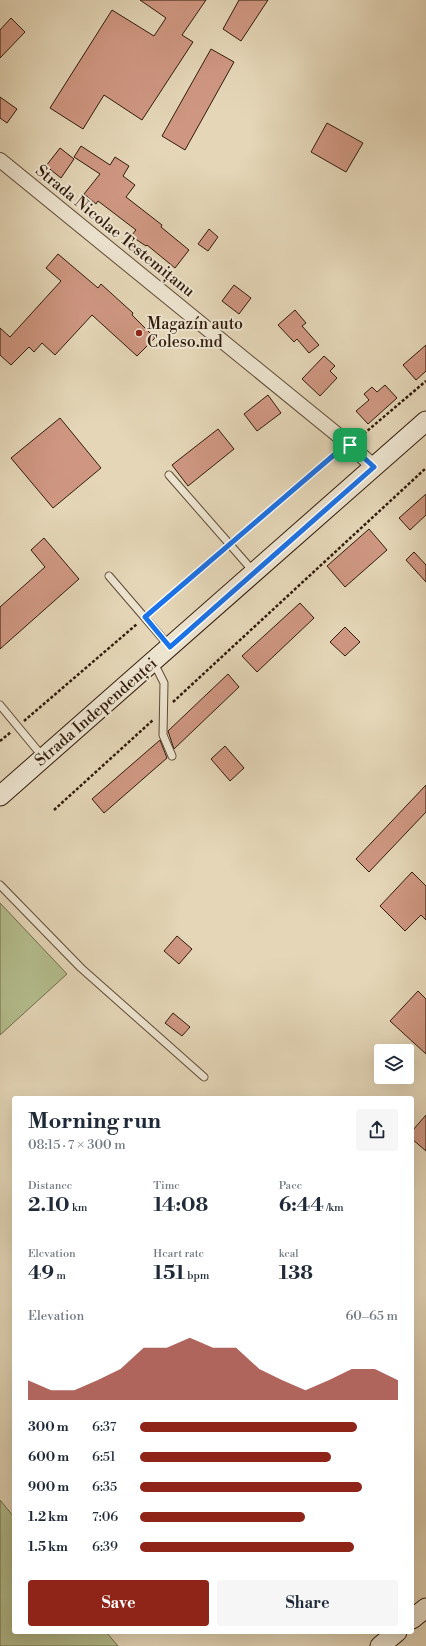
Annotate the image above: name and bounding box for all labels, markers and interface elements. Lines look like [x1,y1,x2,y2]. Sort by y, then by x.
street label: Strada Nicolae Testemițanu [31,161,199,301]
place label: Magazín auto Coleso.md [147,314,243,352]
marker: Magazín auto Coleso.md [134,328,144,338]
pin [333,428,367,462]
icon: arrive [339,434,361,456]
street label: Strada Independenței [31,653,161,771]
map controls [374,1044,414,1084]
button: layers [374,1044,414,1084]
text: Morning run [28,1108,161,1135]
button: share [356,1109,398,1151]
text: 08:15 · 7 × 300 m [28,1137,126,1153]
text: Distance [28,1179,72,1193]
text: Time [153,1179,180,1193]
text: Pace [279,1179,302,1193]
text: 2.10 [28,1193,70,1218]
text: 14:08 [153,1193,208,1218]
text: 6:44 [279,1193,324,1218]
text: km [70,1201,87,1215]
text: /km [324,1201,344,1215]
text: Elevation [28,1247,76,1261]
text: Heart rate [153,1247,204,1261]
text: kcal [279,1247,299,1261]
text: 49 [28,1261,54,1286]
text: 151 [153,1261,185,1286]
text: 138 [279,1261,313,1286]
text: m [54,1269,66,1283]
text: bpm [185,1269,209,1283]
text: Elevation [28,1308,84,1324]
text: 60–65 m [345,1308,398,1324]
text: 300 m [28,1419,69,1435]
text: 6:37 [92,1419,116,1435]
text: 600 m [28,1449,69,1465]
text: 6:51 [92,1449,116,1465]
text: 900 m [28,1479,69,1495]
text: 6:35 [92,1479,117,1495]
text: 1.2 km [28,1509,68,1525]
text: 7:06 [92,1509,118,1525]
text: 1.5 km [28,1539,68,1555]
text: 6:39 [92,1539,118,1555]
button: Save [28,1580,209,1626]
button: Share [217,1580,398,1626]

